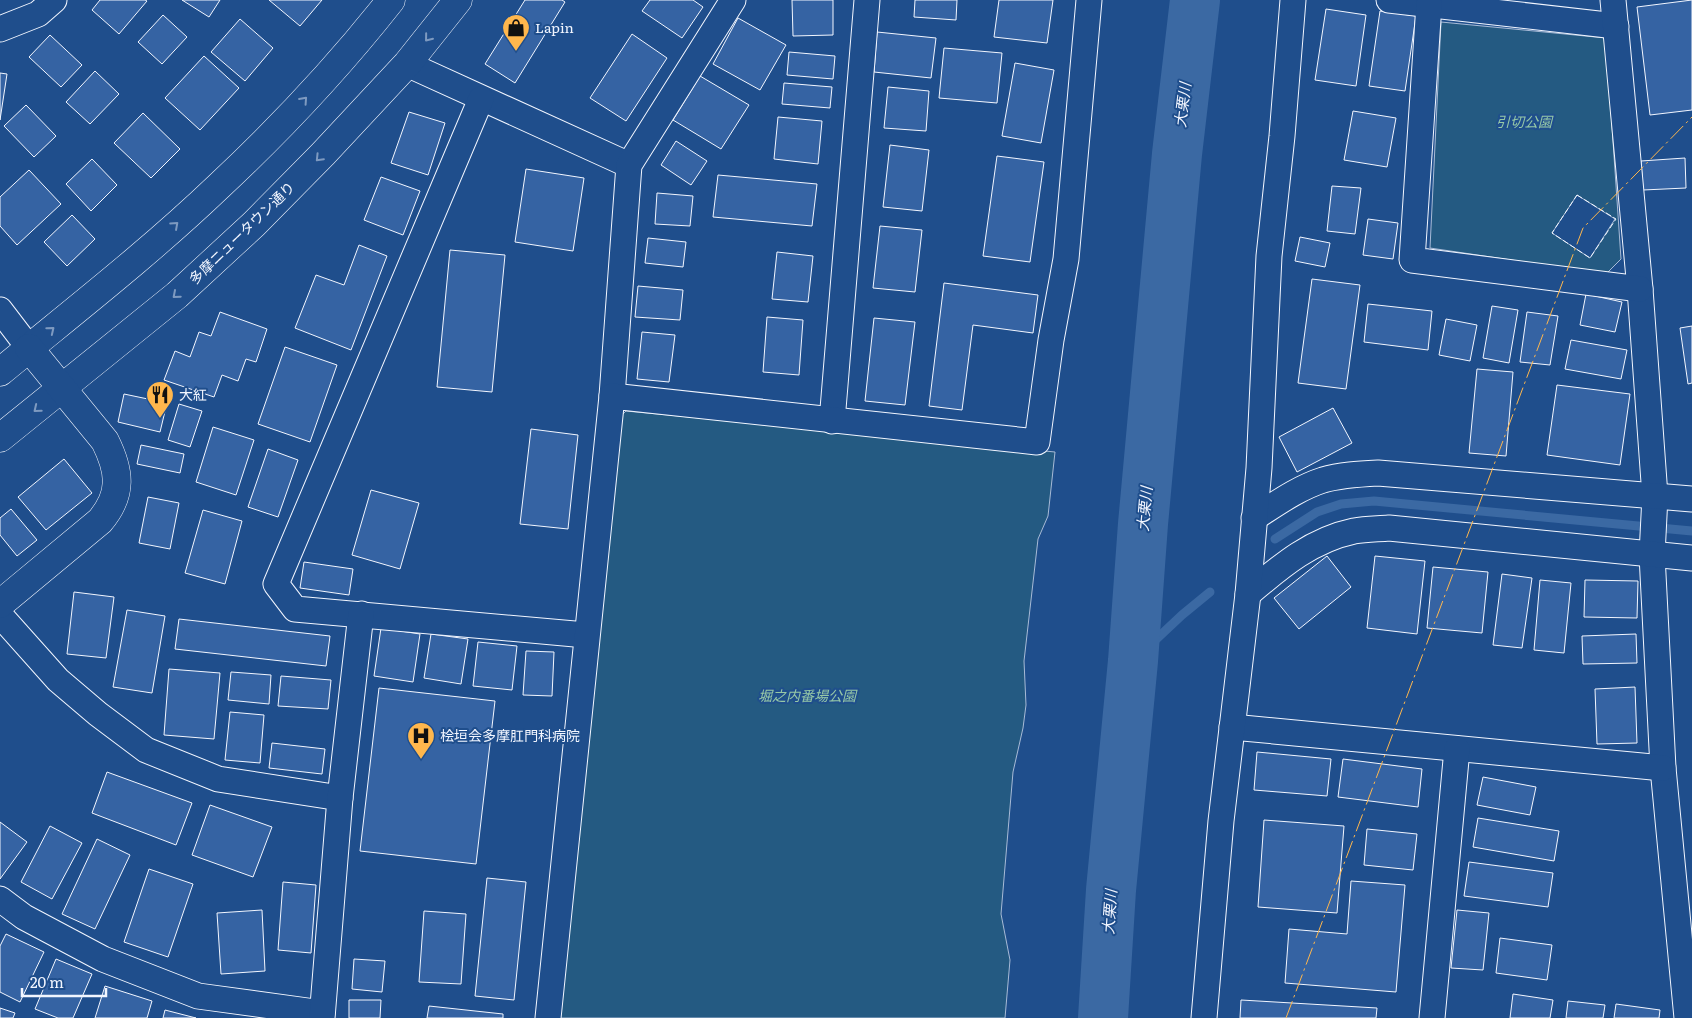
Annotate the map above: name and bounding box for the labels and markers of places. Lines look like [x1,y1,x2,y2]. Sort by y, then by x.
shop icon: Lapin [501,13,531,52]
place label: Lapin [535,17,574,37]
restaurant icon: 大紅 [145,380,175,419]
place label: 大紅 [179,384,207,404]
hospital icon: 桧垣会多摩肛門科病院 [406,721,436,760]
place label: 桧垣会多摩肛門科病院 [440,725,580,745]

